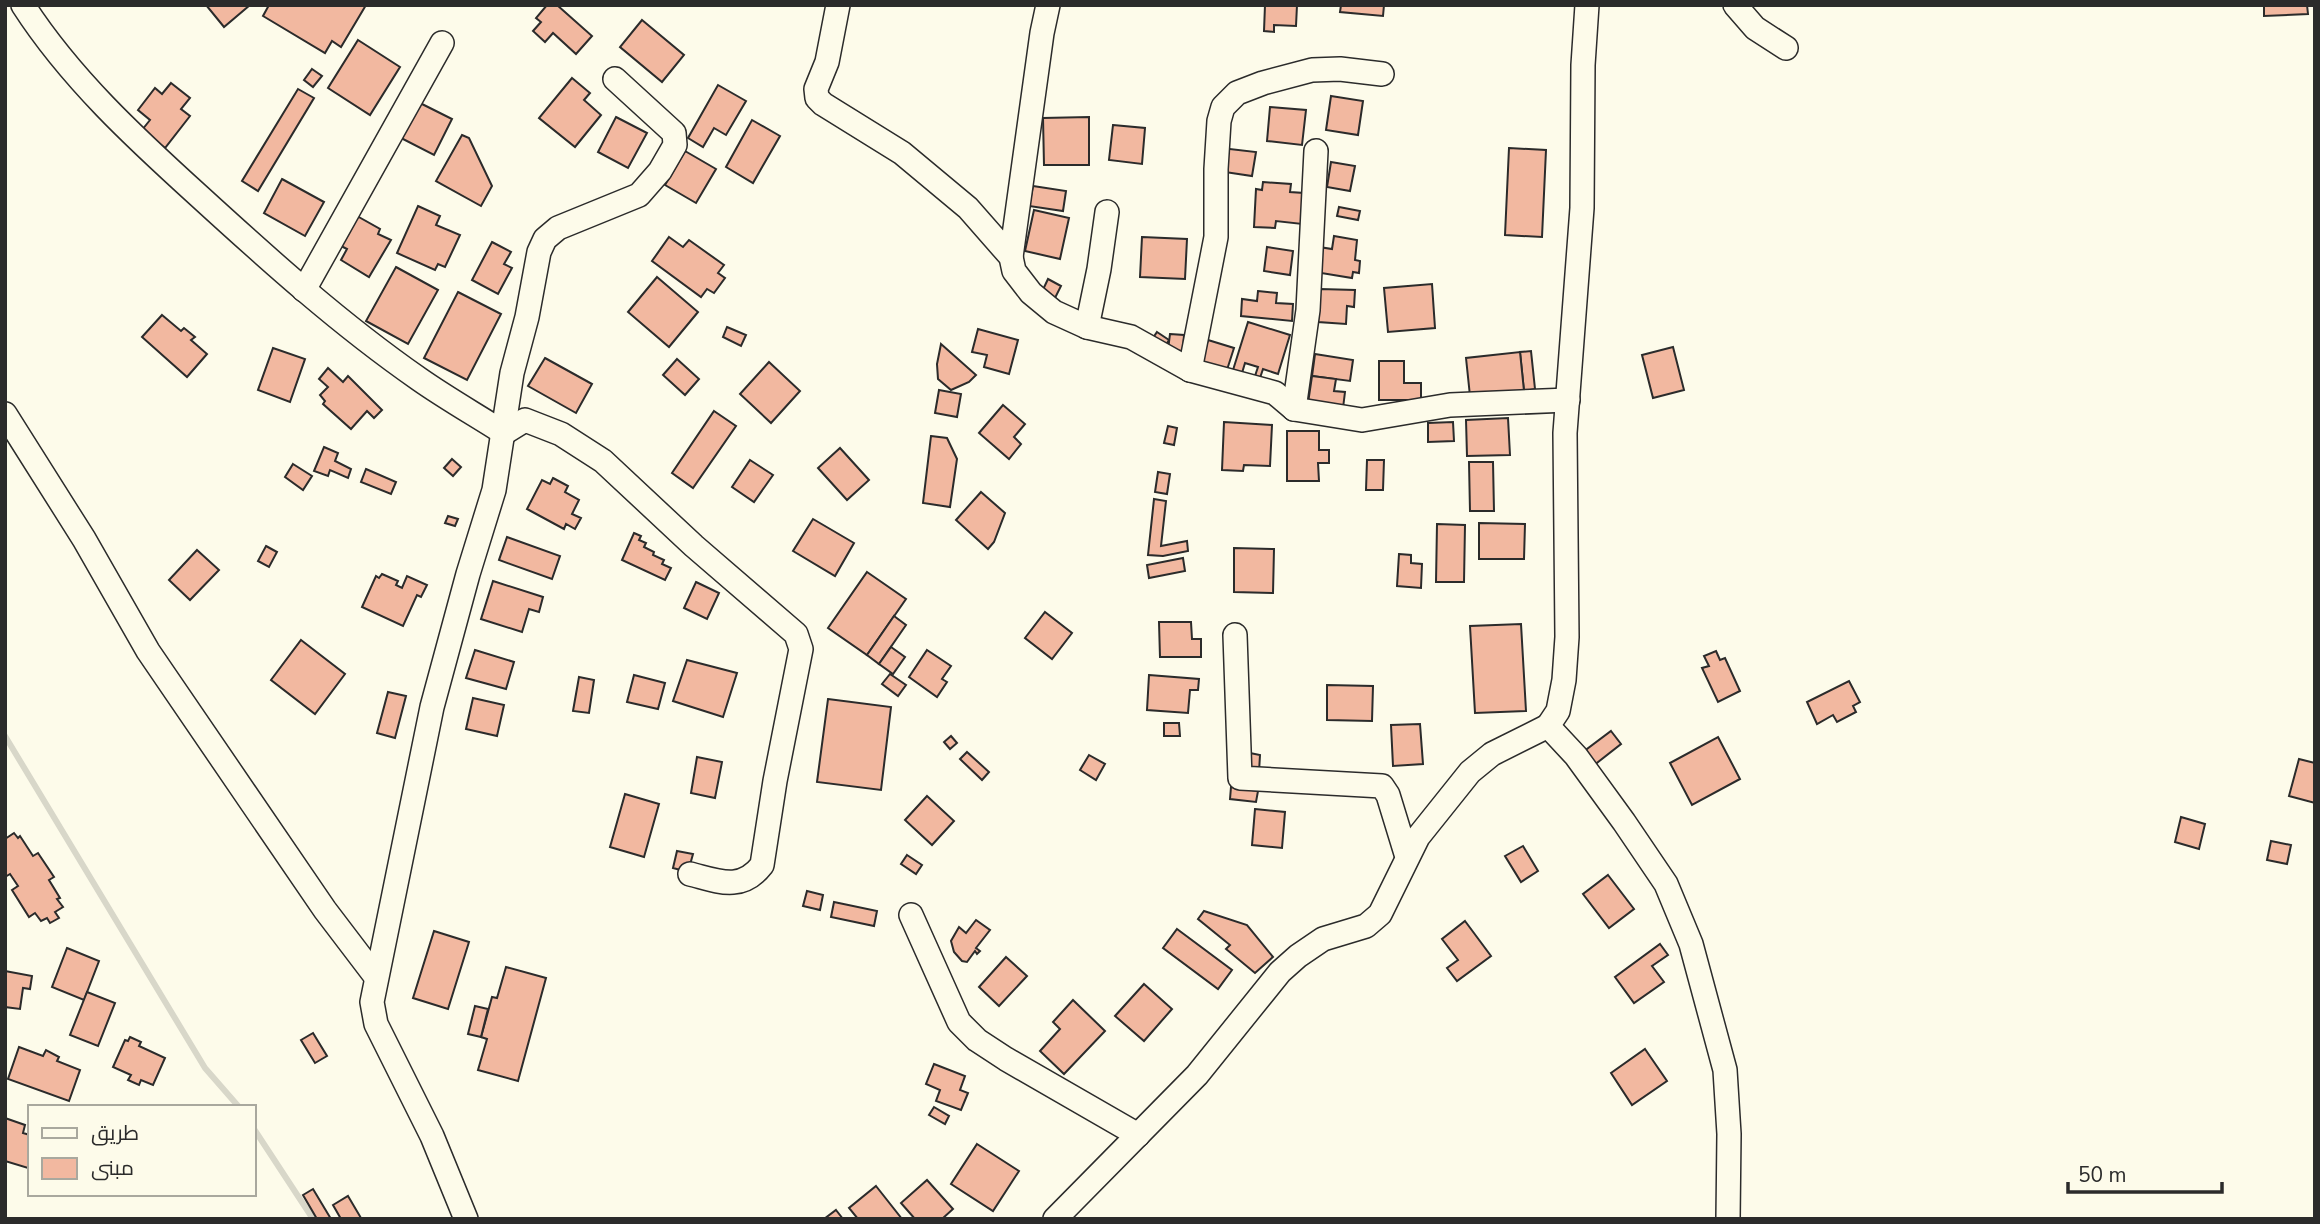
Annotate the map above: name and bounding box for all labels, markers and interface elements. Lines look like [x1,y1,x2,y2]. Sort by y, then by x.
legend [28,1105,256,1196]
text: طريق [91,1119,139,1147]
scale bar [2068,1150,2222,1194]
text: مبنى [91,1154,134,1182]
text: 50 m [2078,1161,2127,1189]

